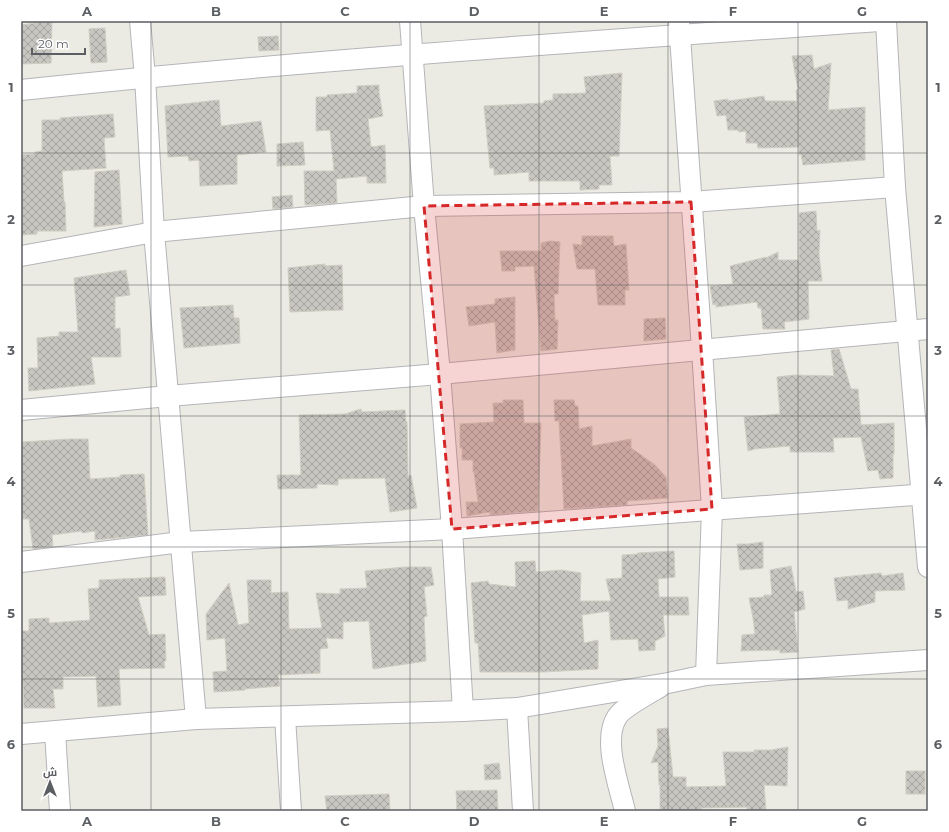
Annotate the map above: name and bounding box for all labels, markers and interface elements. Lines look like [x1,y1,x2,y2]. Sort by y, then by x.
text: A [81,3,93,19]
text: B [211,3,221,19]
text: C [340,3,350,19]
text: D [469,3,480,19]
text: E [600,3,609,19]
text: F [729,3,737,19]
text: G [857,3,867,19]
scale bar [32,30,85,56]
text: 20 m [38,36,69,51]
text: 1 [8,79,14,95]
text: 1 [935,79,941,95]
text: 2 [7,211,15,227]
text: 2 [934,211,942,227]
text: 3 [6,342,15,358]
text: 3 [933,342,942,358]
text: 4 [7,473,16,489]
text: 4 [934,473,943,489]
text: 5 [7,605,15,621]
text: 5 [934,605,942,621]
text: 6 [7,736,16,752]
text: 6 [934,736,943,752]
north arrow [30,762,70,802]
text: ش [43,765,57,779]
text: A [81,813,93,829]
text: B [211,813,221,829]
text: C [340,813,350,829]
text: D [469,813,480,829]
text: E [600,813,609,829]
text: F [729,813,737,829]
text: G [857,813,867,829]

